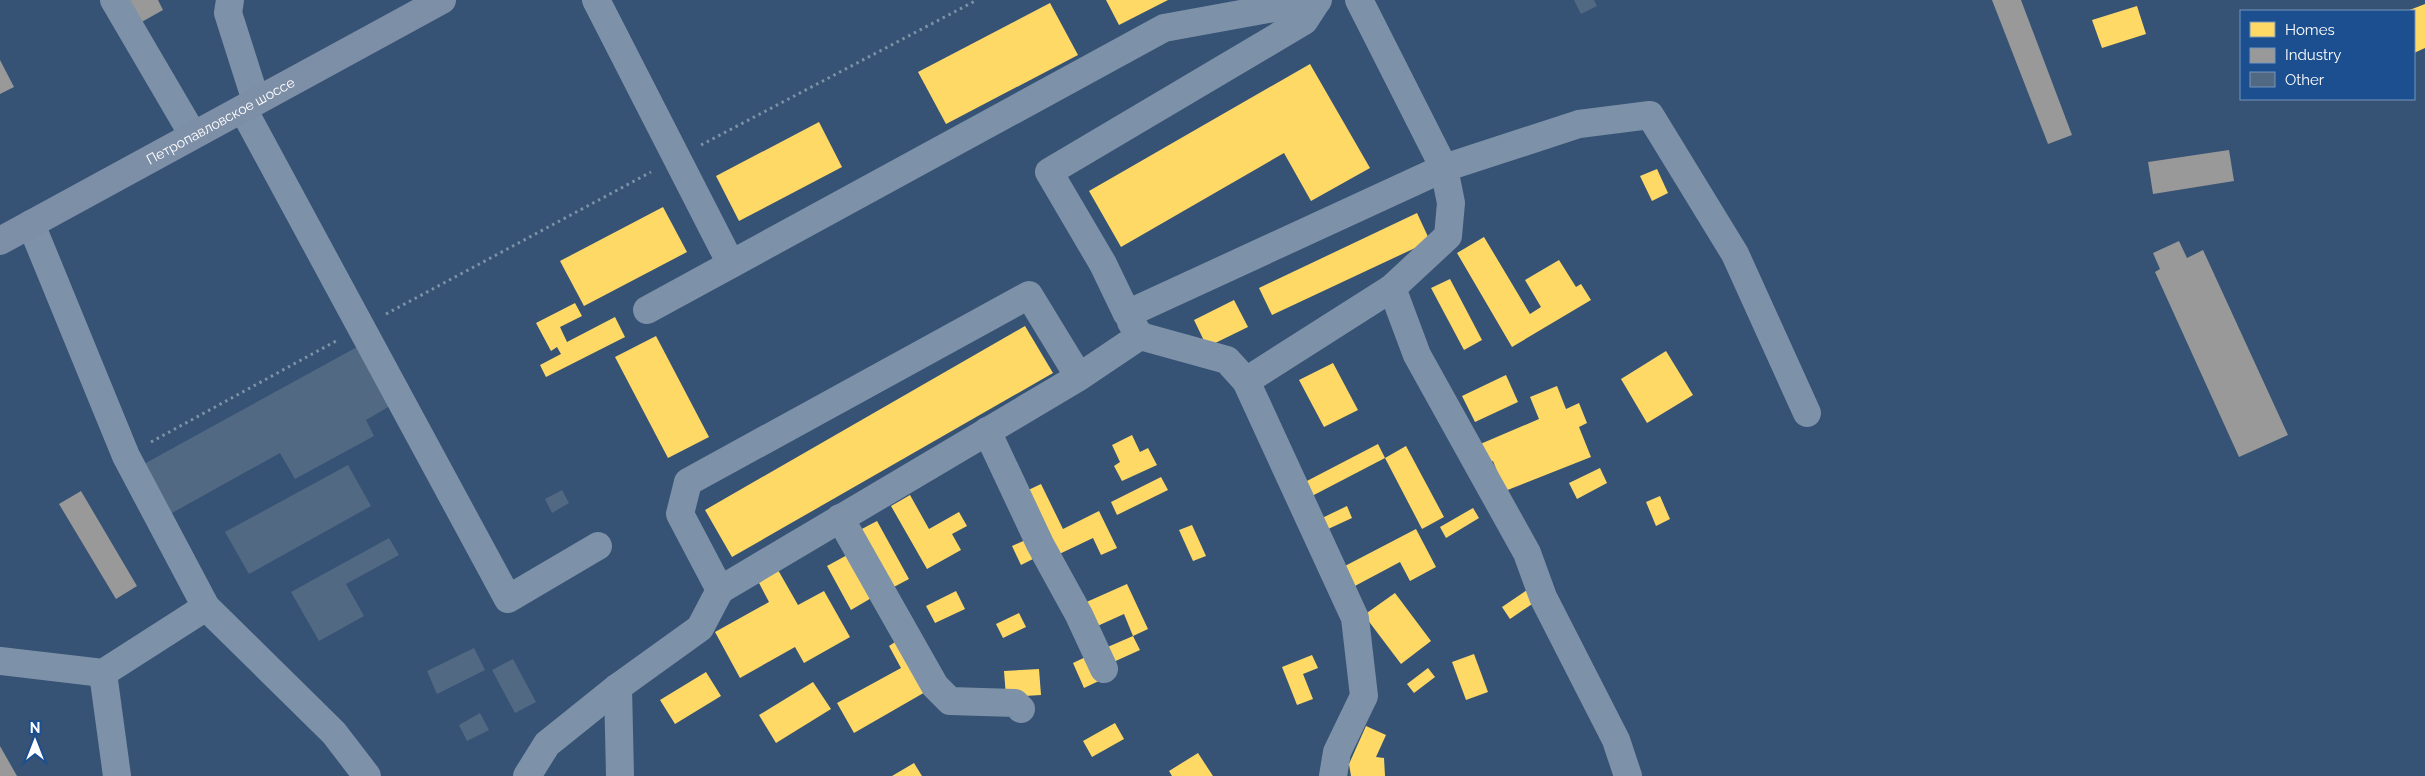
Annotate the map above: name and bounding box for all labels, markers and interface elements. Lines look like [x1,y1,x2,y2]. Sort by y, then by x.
legend [2240,10,2415,100]
text: Homes [2285,21,2335,39]
text: Industry [2285,46,2341,64]
text: Other [2285,71,2325,89]
street label: Петропавловское шоссе [143,74,297,168]
north arrow [10,716,60,766]
text: N [30,720,40,736]

